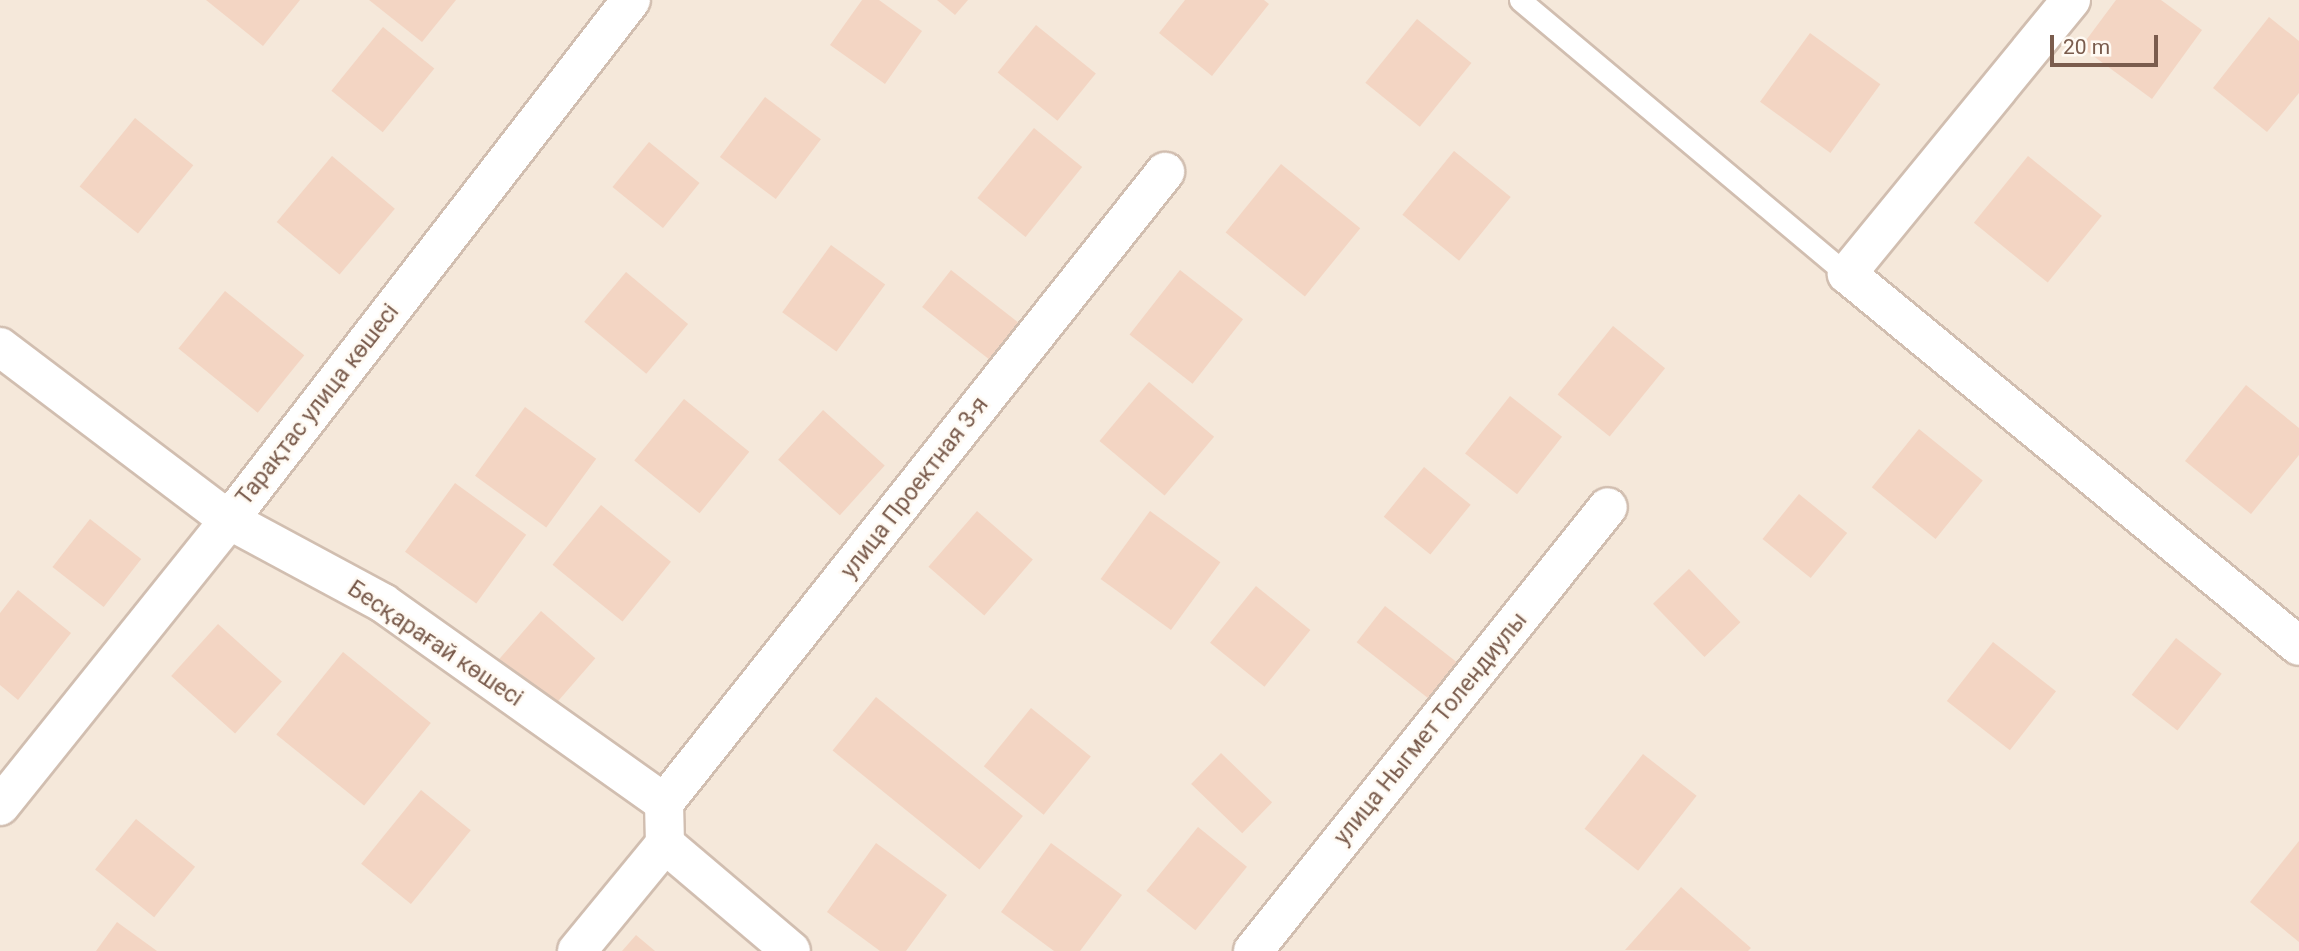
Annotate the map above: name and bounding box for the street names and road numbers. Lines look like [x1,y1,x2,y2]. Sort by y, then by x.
street label: Тарақтас улица көшесі [231,299,405,511]
street label: улица Проектная 3-я [835,392,995,584]
street label: Бесқарағай көшесі [342,575,528,713]
street label: улица Ныгмет Толендиулы [1328,607,1534,851]

